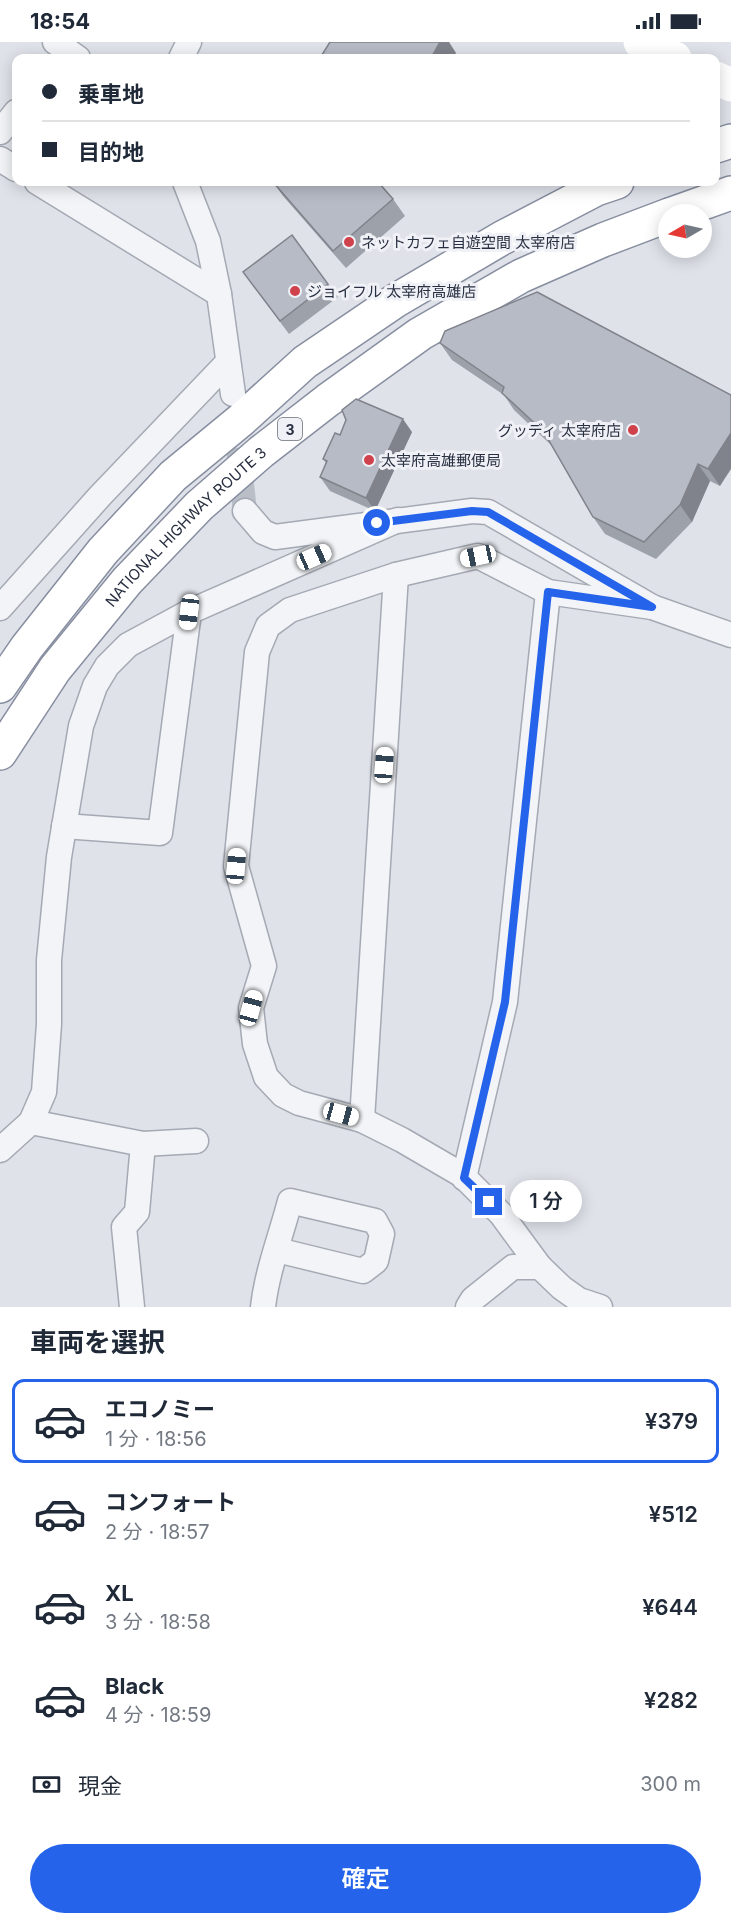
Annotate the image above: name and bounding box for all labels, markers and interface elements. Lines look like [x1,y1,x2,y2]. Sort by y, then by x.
text: 18:54 [30,8,90,34]
text: 乗車地 [78,81,144,107]
text: 目的地 [78,139,144,165]
north arrow [658,204,712,258]
map controls [658,204,712,258]
place label: ネットカフェ自遊空間 太宰府店 [361,233,575,252]
marker: ネットカフェ自遊空間 太宰府店 [342,235,356,249]
place label: ジョイフル 太宰府高雄店 [307,282,476,301]
marker: ジョイフル 太宰府高雄店 [288,284,302,298]
road number: 3 [278,418,302,440]
place label: グッディ 太宰府店 [498,421,621,440]
marker: グッディ 太宰府店 [626,423,640,437]
street label: NATIONAL HIGHWAY ROUTE 3 [101,443,270,610]
place label: 太宰府高雄郵便局 [381,451,501,470]
marker: 太宰府高雄郵便局 [362,453,376,467]
route start [363,509,390,536]
car [294,541,334,573]
car [459,543,497,569]
car [178,593,200,631]
car [374,746,394,784]
car [225,847,247,885]
car [238,988,264,1028]
car [321,1101,361,1127]
callout: 1 分 [510,1181,582,1223]
route end [475,1188,502,1215]
text: 1 分 [529,1189,563,1213]
text: 車両を選択 [30,1326,165,1359]
icon: car [33,1394,87,1448]
text: エコノミー [105,1396,215,1422]
text: ¥379 [645,1408,698,1434]
text: 1 分 · 18:56 [105,1427,207,1451]
icon: car [33,1487,87,1541]
text: コンフォート [105,1489,236,1515]
text: ¥512 [649,1501,698,1527]
text: 2 分 · 18:57 [105,1520,210,1544]
icon: car [33,1580,87,1634]
text: XL [105,1580,134,1606]
text: ¥644 [642,1594,698,1620]
text: 3 分 · 18:58 [105,1610,211,1634]
icon: car [33,1673,87,1727]
text: Black [105,1673,164,1699]
text: ¥282 [644,1687,698,1713]
text: 4 分 · 18:59 [105,1703,211,1727]
icon: cash [30,1768,63,1801]
text: 300 m [640,1772,701,1796]
text: 現金 [78,1773,122,1799]
button: 確定 [30,1844,701,1913]

